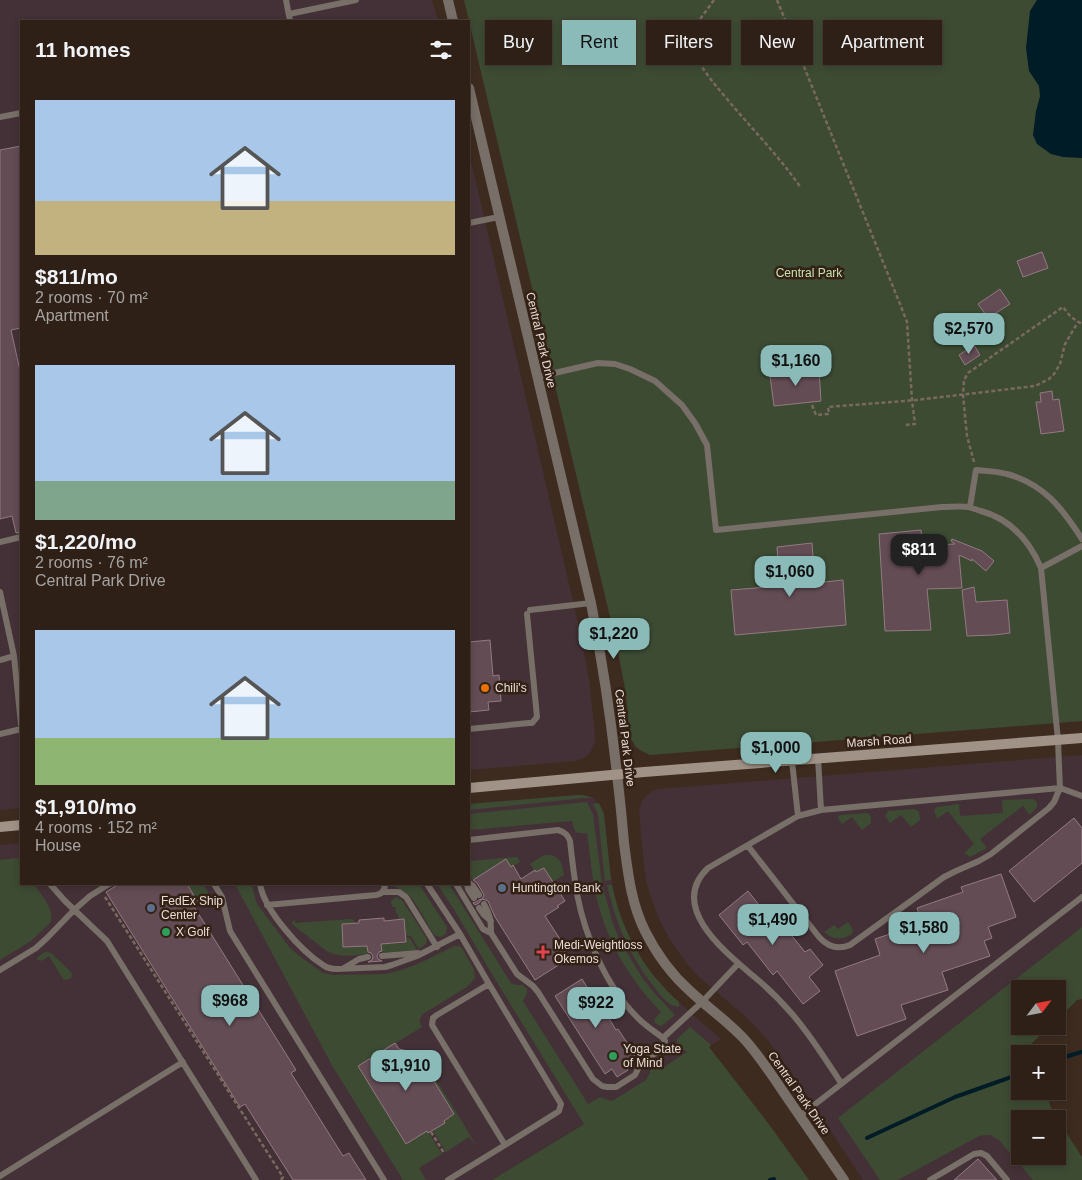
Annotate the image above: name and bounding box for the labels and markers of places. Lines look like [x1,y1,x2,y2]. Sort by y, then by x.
pin: $2,570 [928,312,1010,355]
pin: $1,160 [755,344,837,387]
pin: $811 [889,534,949,576]
pin: $1,060 [749,556,831,598]
pin: $1,220 [573,618,655,660]
place label: Chili's [495,681,527,695]
marker: Chili's [479,682,491,694]
pin: $1,000 [735,732,817,774]
place label: Huntington Bank [512,881,602,895]
marker: Huntington Bank [496,882,508,894]
place label: FedEx Ship Center [161,894,223,922]
marker: FedEx Ship Center [145,902,157,914]
pin: $1,490 [732,904,814,946]
pin: $1,580 [883,912,965,954]
place label: X Golf [176,925,210,939]
marker: X Golf [160,926,172,938]
place label: Medi-Weightloss Okemos [554,938,642,966]
marker: Medi-Weightloss Okemos [536,945,550,959]
pin: $968 [200,984,260,1027]
pin: $922 [566,986,626,1029]
place label: Yoga State of Mind [623,1042,682,1070]
pin: $1,910 [365,1050,447,1092]
marker: Yoga State of Mind [607,1050,619,1062]

